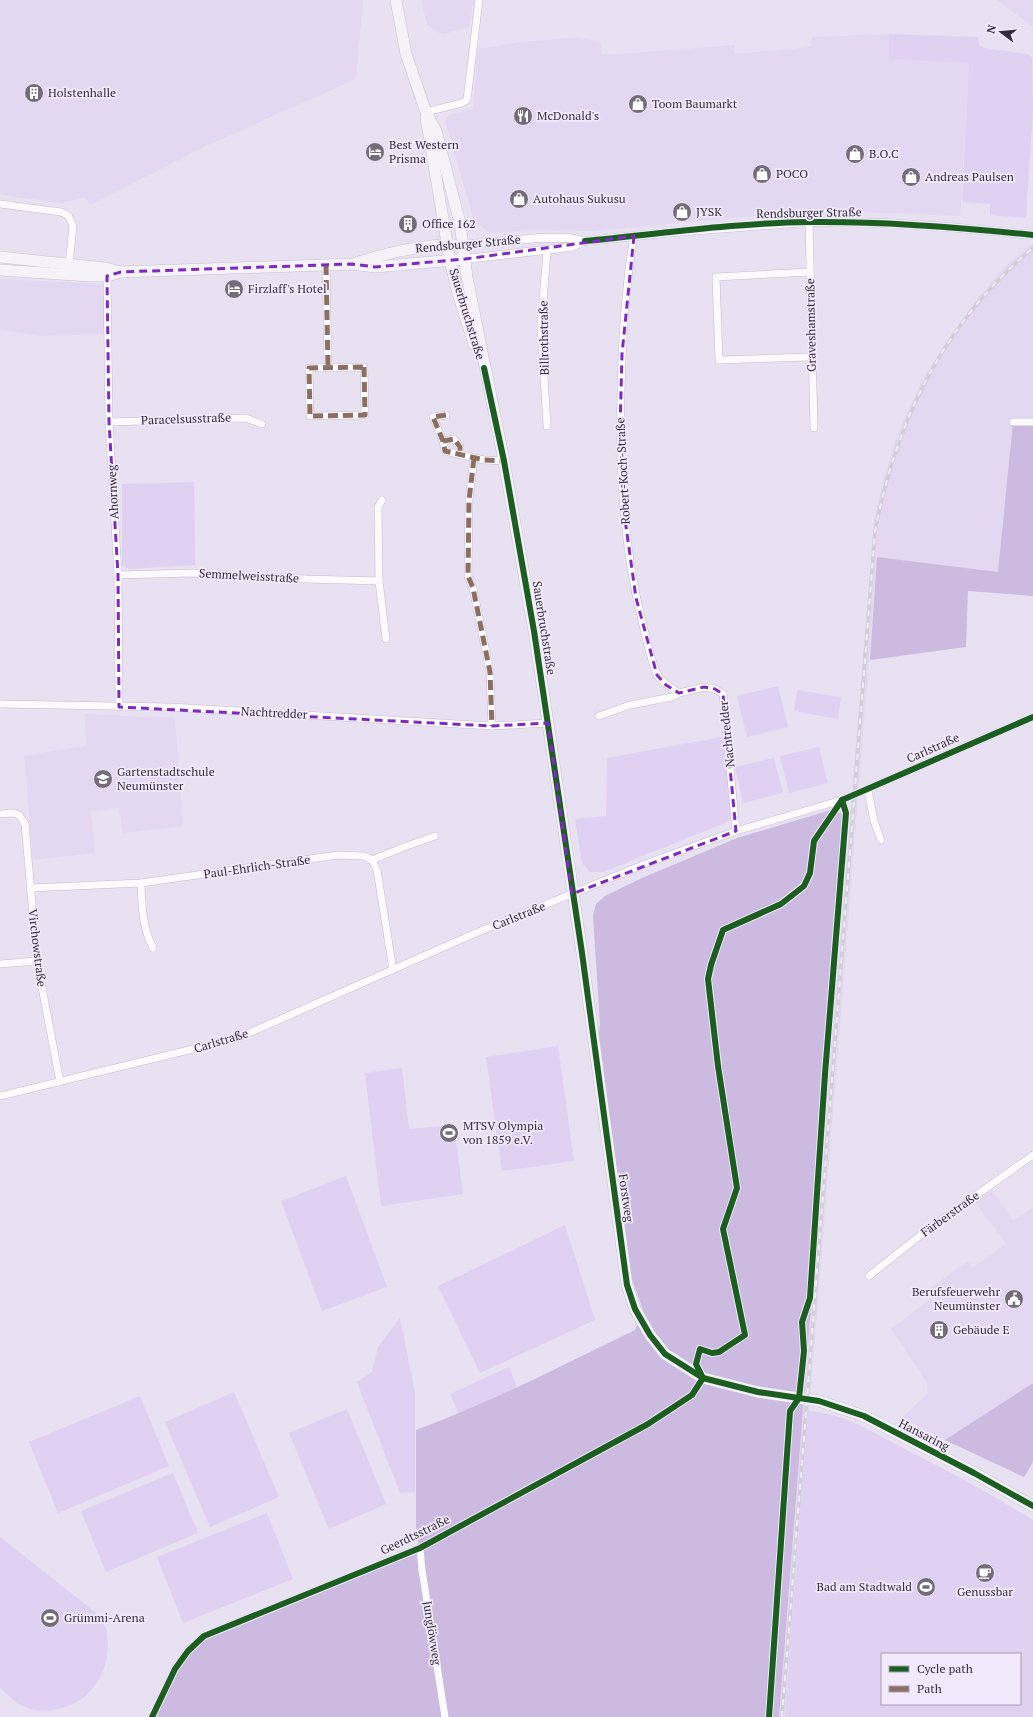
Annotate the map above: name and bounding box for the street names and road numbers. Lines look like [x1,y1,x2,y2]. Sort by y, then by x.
street label: Rendsburger Straße [756,204,862,221]
street label: Rendsburger Straße [415,231,521,256]
street label: Sauerbruchstraße [446,266,488,361]
street label: Graveshamstraße [802,278,819,372]
street label: Billrothstraße [535,300,552,376]
street label: Paracelsusstraße [141,409,231,428]
street label: Robert-Koch-Straße [612,417,633,525]
street label: Ahornweg [104,464,121,520]
street label: Semmelweisstraße [199,565,299,586]
street label: Sauerbruchstraße [530,580,559,676]
street label: Nachtredder [716,700,737,768]
street label: Nachtredder [240,703,308,722]
street label: Carlstraße [904,729,961,766]
street label: Paul-Ehrlich-Straße [203,852,311,881]
street label: Carlstraße [490,898,548,933]
street label: Virchowstraße [25,908,50,988]
street label: Carlstraße [192,1025,250,1056]
street label: Forstweg [616,1173,637,1224]
street label: Färberstraße [918,1187,982,1240]
street label: Hansaring [896,1415,953,1454]
street label: Geerdtsstraße [378,1511,452,1558]
street label: Junglöwweg [420,1600,445,1667]

